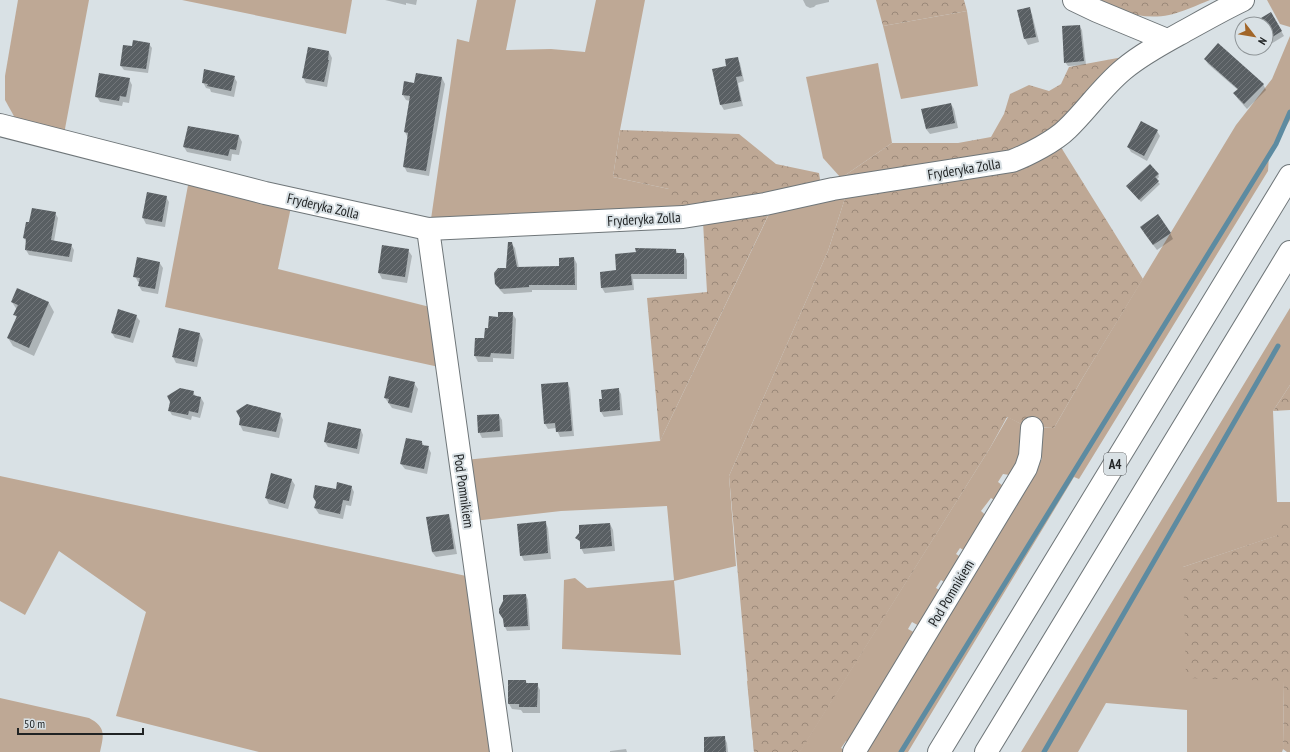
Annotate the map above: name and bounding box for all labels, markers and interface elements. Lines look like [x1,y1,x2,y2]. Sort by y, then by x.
north arrow [1234,16,1274,56]
text: N [1255,35,1270,47]
street label: Fryderyka Zolla [926,154,1002,184]
street label: Fryderyka Zolla [285,189,361,223]
street label: Fryderyka Zolla [607,208,681,230]
street label: Pod Pomnikiem [450,453,478,529]
road number: A4 [1104,453,1126,475]
street label: Pod Pomnikiem [924,556,978,630]
scale bar [18,710,143,736]
text: 50 m [24,716,45,731]

